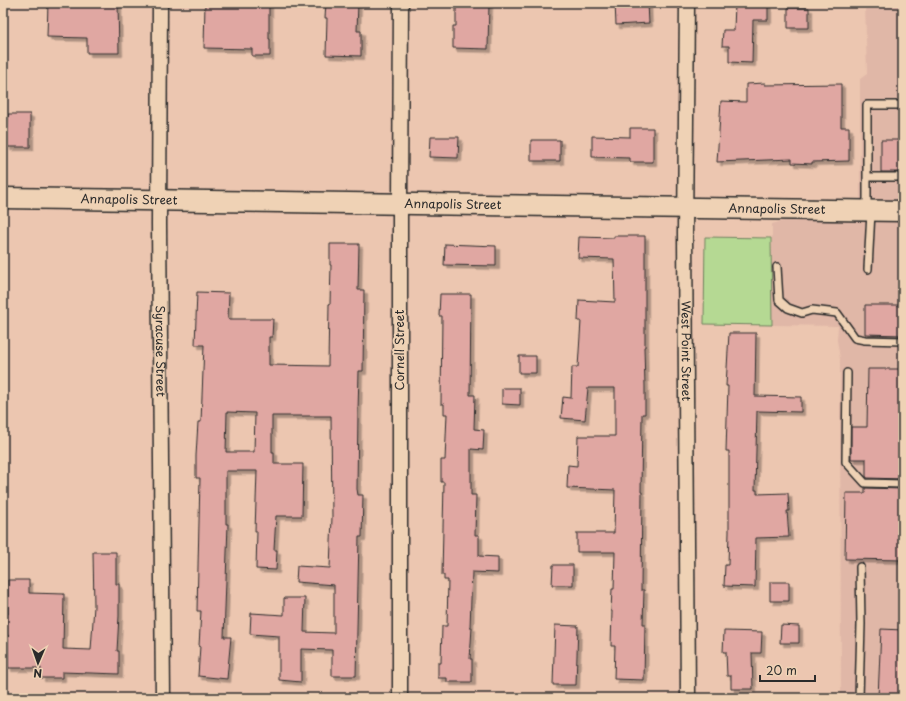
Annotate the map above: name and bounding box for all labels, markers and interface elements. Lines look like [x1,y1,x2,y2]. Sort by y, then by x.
street label: Annapolis Street [80,189,178,209]
street label: Annapolis Street [404,194,502,213]
street label: Annapolis Street [728,198,826,218]
street label: West Point Street [677,301,696,401]
street label: Syracuse Street [152,305,170,397]
street label: Cornell Street [390,309,408,390]
north arrow [18,643,58,683]
scale bar [760,657,815,683]
text: 20 m [766,661,797,679]
text: N [33,665,42,682]

